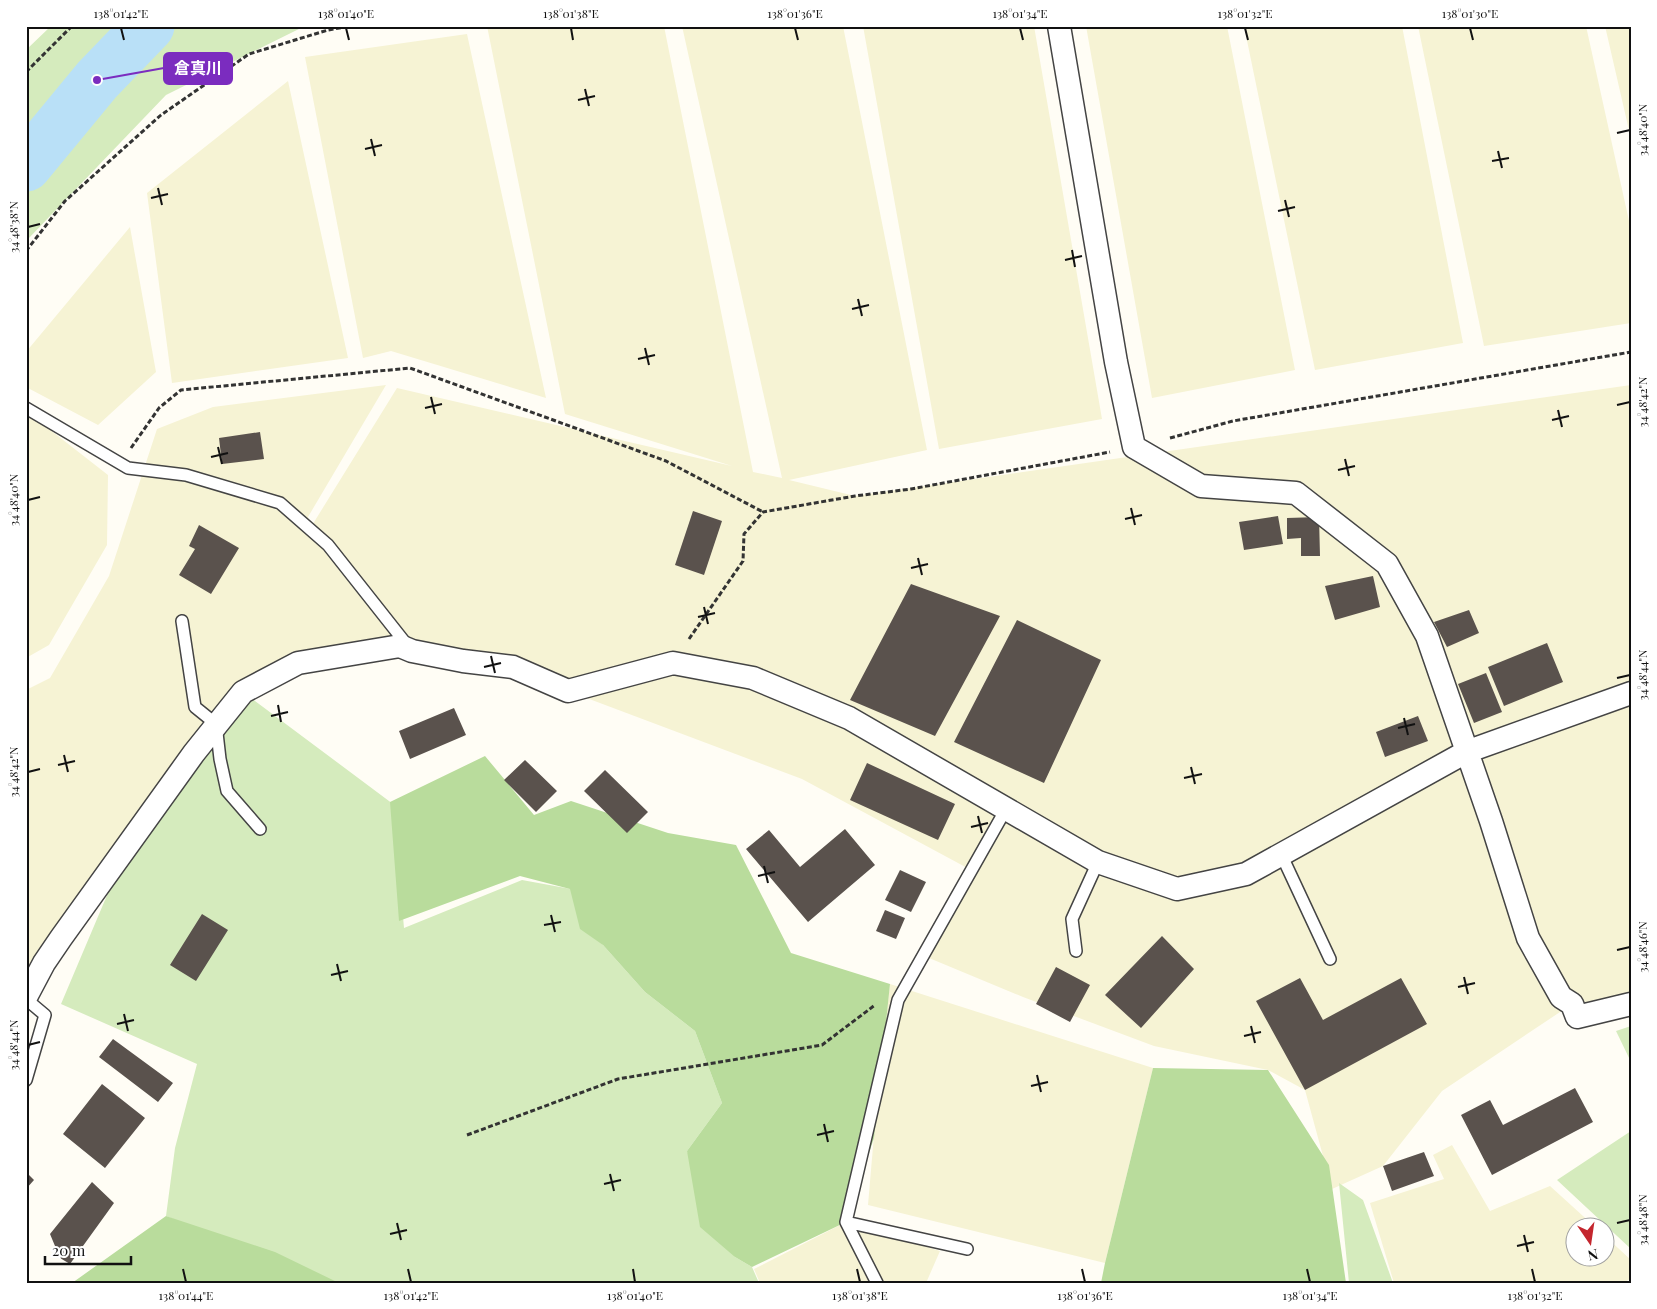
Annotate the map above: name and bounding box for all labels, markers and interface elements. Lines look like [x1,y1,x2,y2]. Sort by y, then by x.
text: 138°01'42"E [94,5,148,21]
text: 138°01'40"E [318,5,374,21]
text: 138°01'38"E [543,5,599,21]
text: 138°01'36"E [767,5,823,21]
text: 138°01'34"E [992,5,1048,21]
text: 138°01'32"E [1217,5,1273,21]
text: 138°01'30"E [1442,5,1498,21]
callout: 倉真川 [164,53,232,84]
text: 倉真川 [174,57,222,78]
text: 34°48'40"N [1634,103,1650,156]
text: 34°48'38"N [5,200,21,253]
text: 34°48'42"N [1634,376,1650,428]
text: 34°48'40"N [5,473,21,526]
text: 34°48'44"N [1634,649,1650,701]
text: 34°48'42"N [5,746,21,798]
text: 34°48'46"N [1634,921,1650,973]
text: 34°48'44"N [5,1019,21,1071]
text: 34°48'48"N [1634,1194,1650,1246]
north arrow [1564,1216,1614,1266]
scale bar [45,1234,131,1266]
text: 20 m [52,1240,86,1260]
text: N [1586,1245,1600,1266]
text: 138°01'44"E [159,1287,213,1303]
text: 138°01'42"E [384,1287,438,1303]
text: 138°01'40"E [607,1287,663,1303]
text: 138°01'38"E [832,1287,888,1303]
text: 138°01'36"E [1057,1287,1113,1303]
text: 138°01'34"E [1282,1287,1338,1303]
text: 138°01'32"E [1507,1287,1563,1303]

